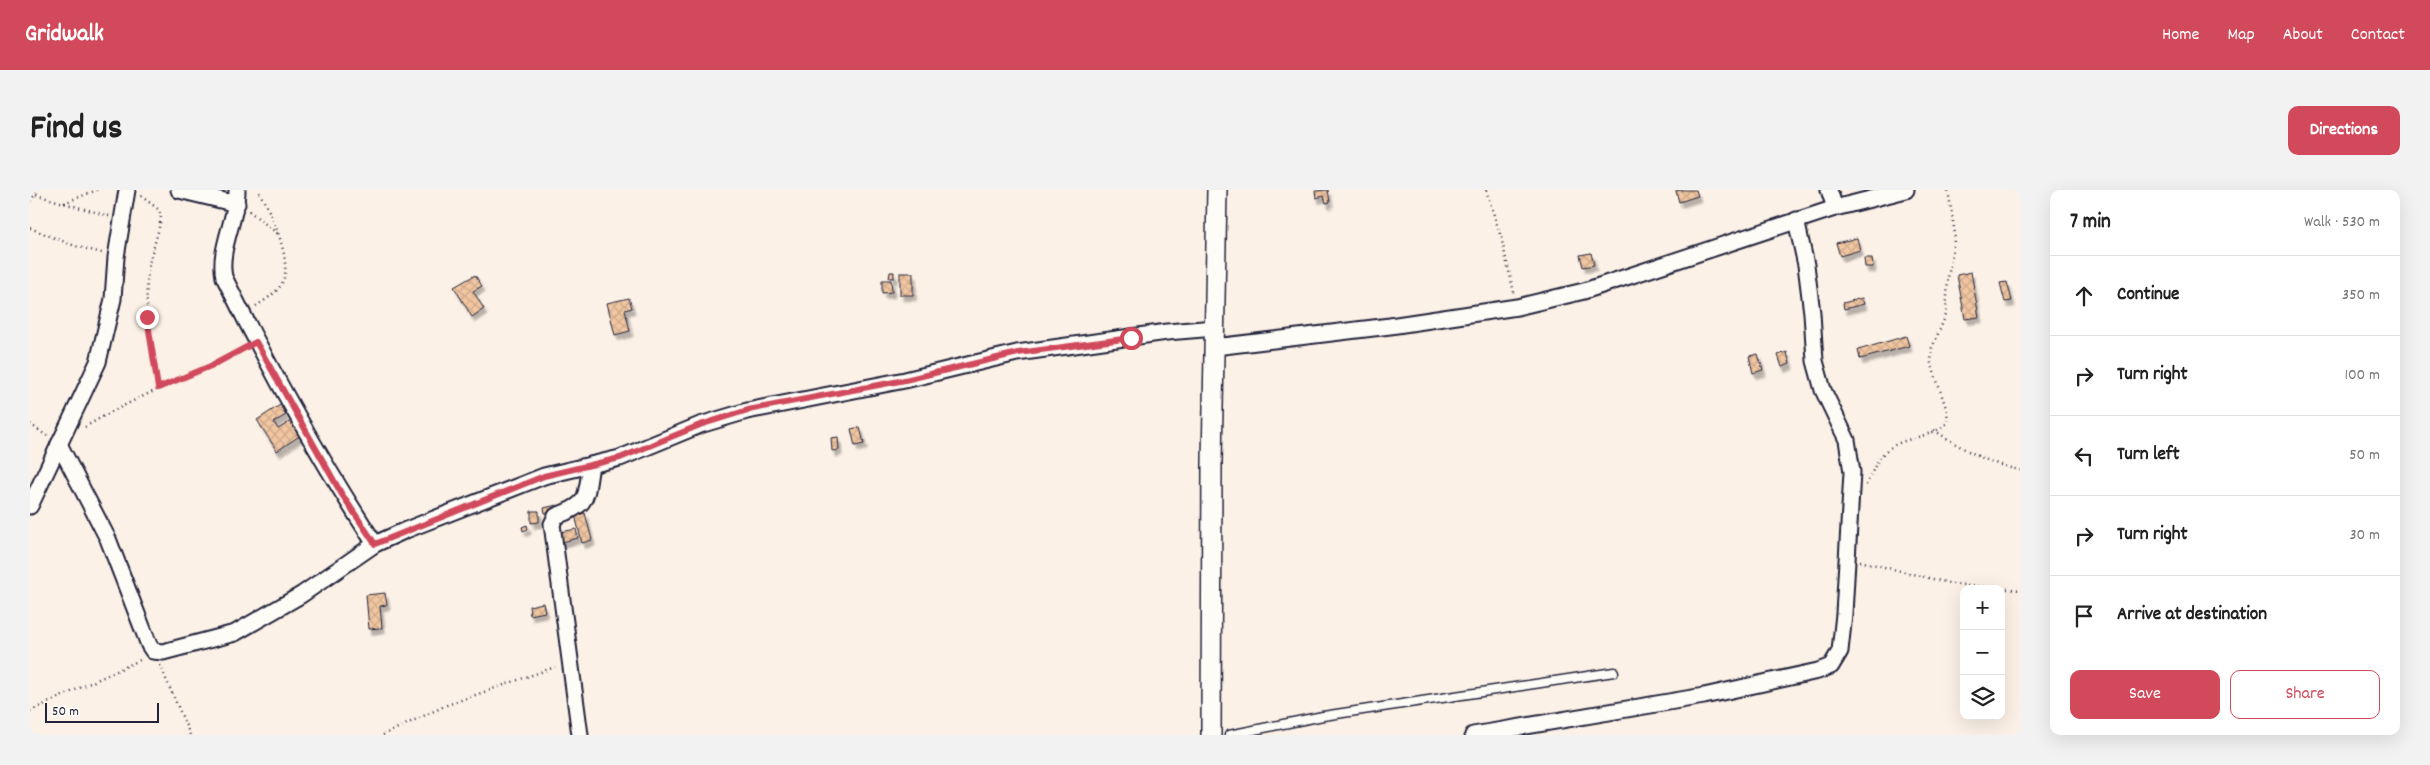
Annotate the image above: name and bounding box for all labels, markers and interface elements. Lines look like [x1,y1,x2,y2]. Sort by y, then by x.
text: Gridwalk [25,18,104,52]
text: Home [2162,23,2199,48]
text: Map [2227,23,2255,48]
text: About [2283,23,2323,48]
text: Contact [2351,23,2405,48]
text: Find us [30,105,122,155]
button: Directions [2288,106,2400,155]
text: 7 min [2070,208,2111,238]
text: Walk · 530 m [2304,211,2380,234]
icon: ahead [2070,282,2098,310]
text: Continue [2117,282,2179,309]
text: 350 m [2342,284,2380,307]
route end [136,306,159,329]
route start [1120,327,1143,350]
icon: right [2070,362,2098,390]
text: Turn right [2117,362,2188,389]
text: 100 m [2344,364,2380,387]
icon: left [2070,442,2098,470]
text: Turn left [2117,442,2180,469]
text: 50 m [2349,444,2380,467]
icon: right [2070,522,2098,550]
text: Turn right [2117,522,2188,549]
text: 30 m [2350,524,2380,547]
map controls [1960,585,2005,720]
button: + [1960,585,2005,630]
icon: arrive [2070,602,2098,630]
text: Arrive at destination [2117,602,2267,629]
button: − [1960,630,2005,675]
button: Save [2070,670,2220,719]
button: Share [2230,670,2380,719]
button: layers [1960,675,2005,720]
scale bar [45,700,159,723]
text: 50 m [52,702,79,722]

